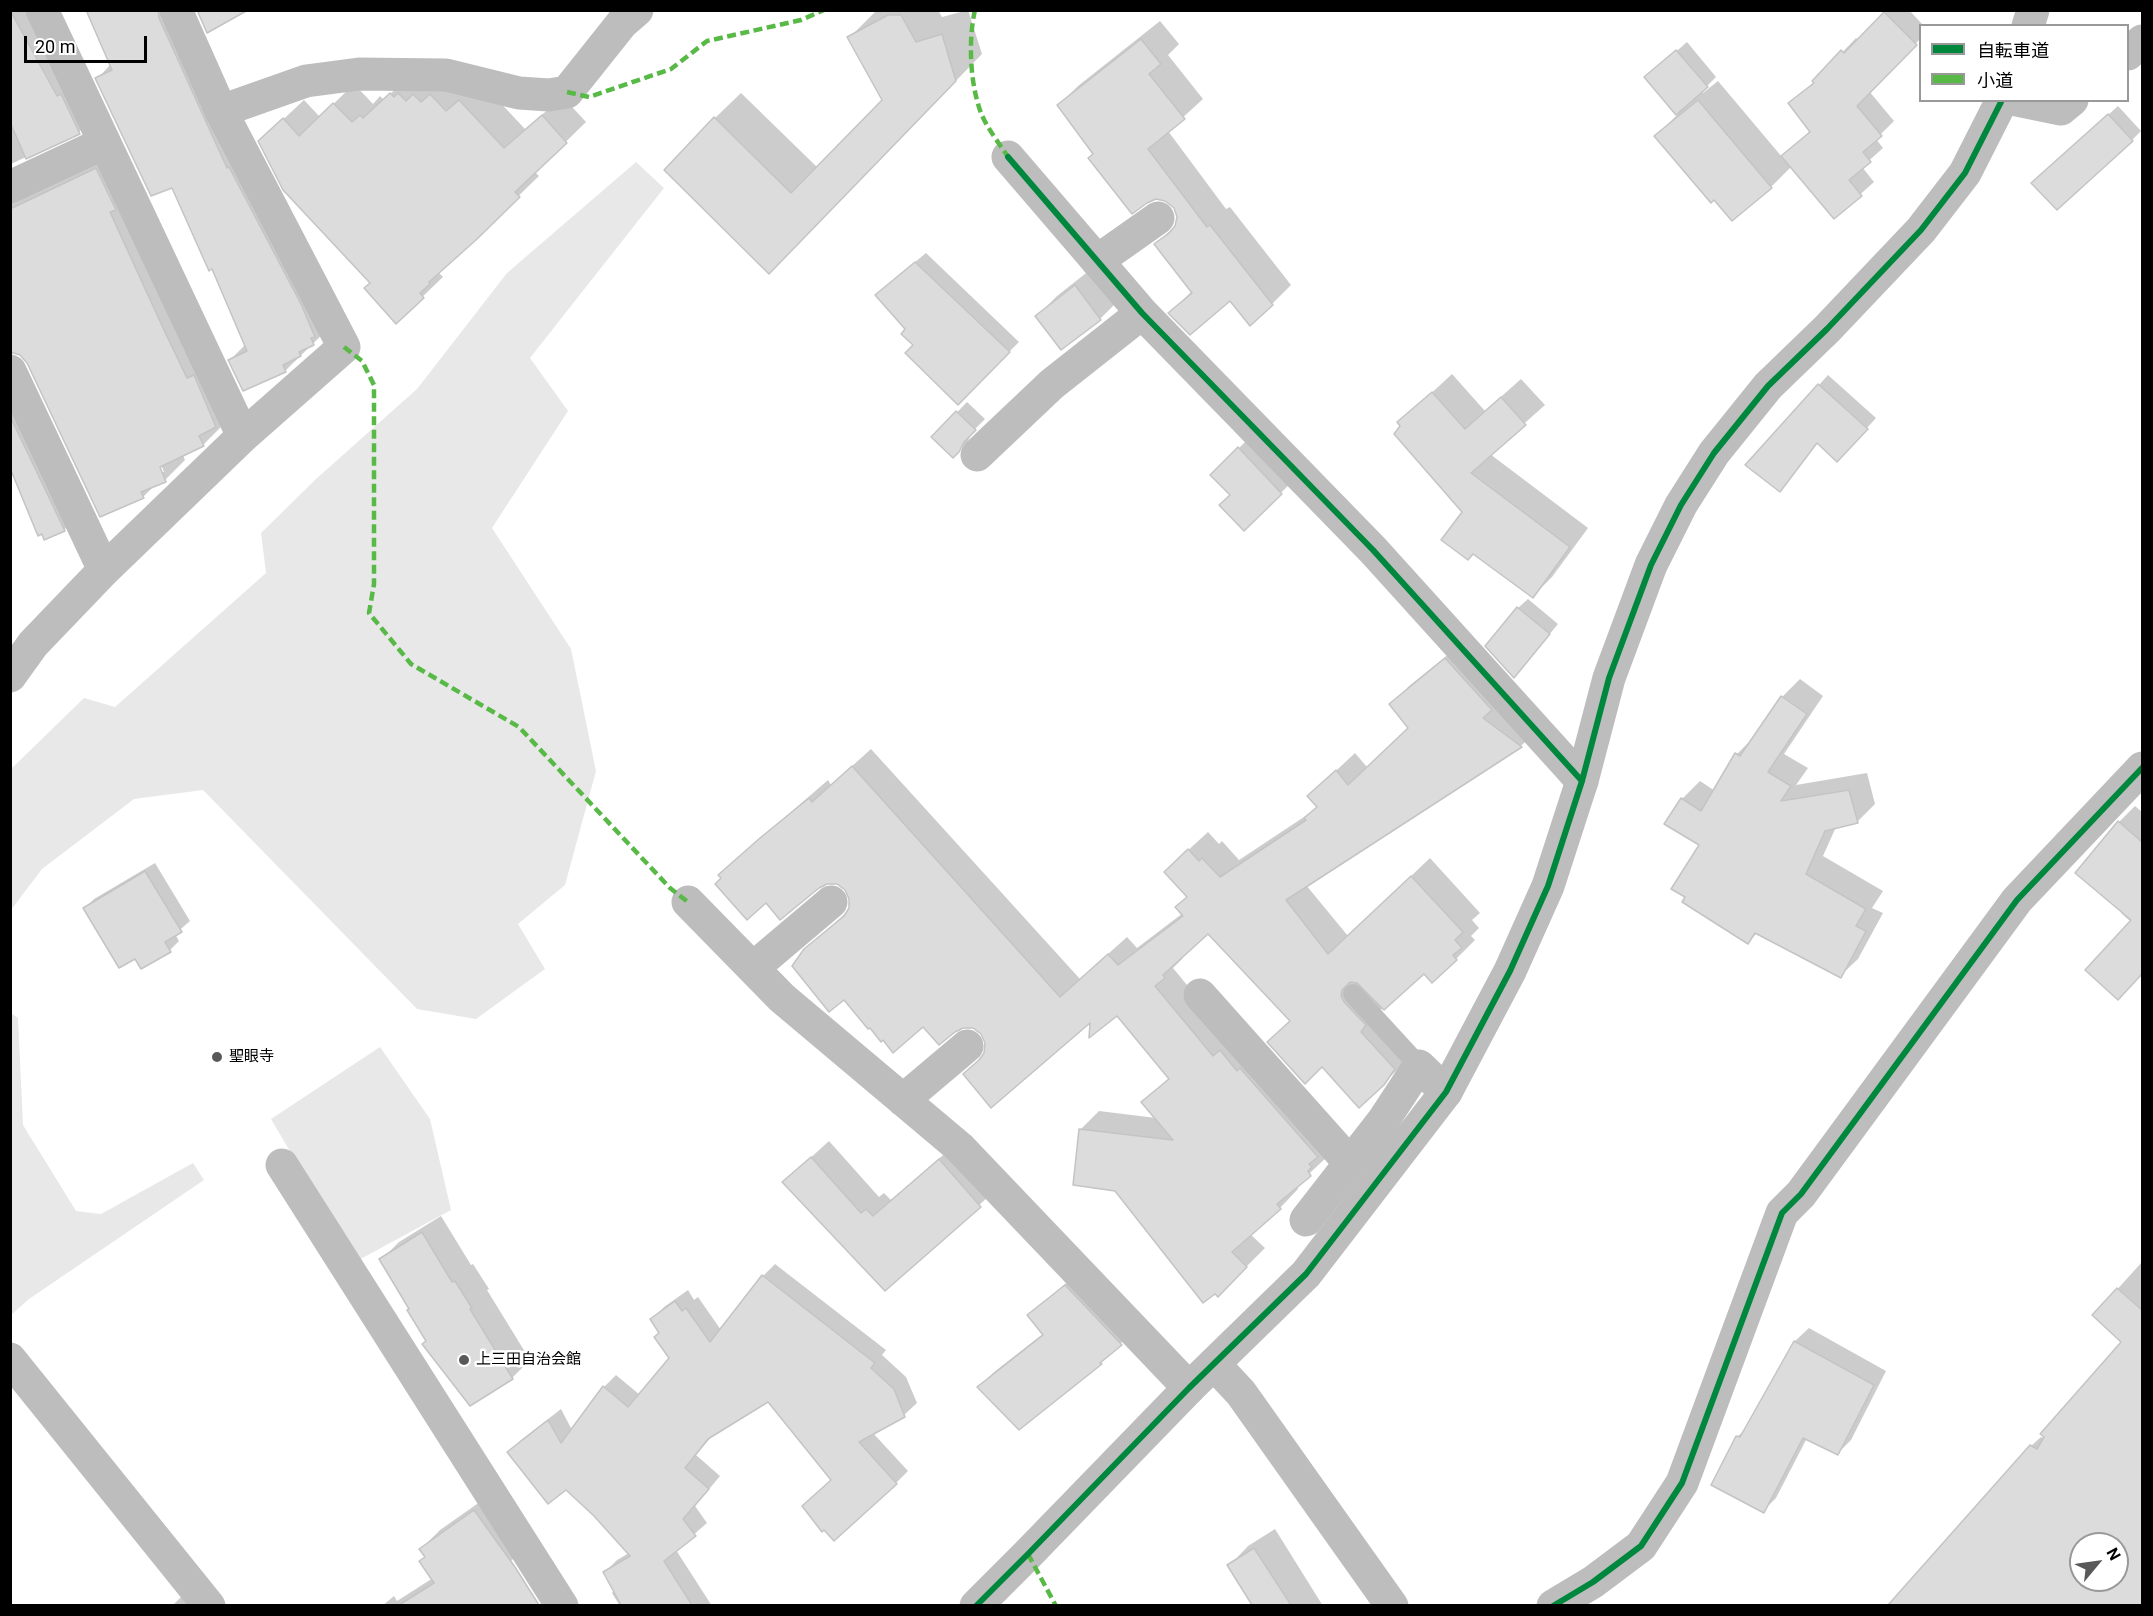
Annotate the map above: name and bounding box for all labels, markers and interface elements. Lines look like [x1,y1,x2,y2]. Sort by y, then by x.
scale bar [27,24,150,62]
legend [1919,24,2129,102]
text: 20 m [35,36,75,57]
text: 自転車道 [1977,40,2049,61]
text: 小道 [1977,70,2013,91]
place label: 聖眼寺 [229,1048,274,1066]
marker: 聖眼寺 [210,1050,224,1064]
place label: 上三田自治会館 [476,1351,581,1369]
marker: 上三田自治会館 [457,1353,471,1367]
north arrow [2069,1532,2129,1592]
text: N [2102,1544,2124,1564]

